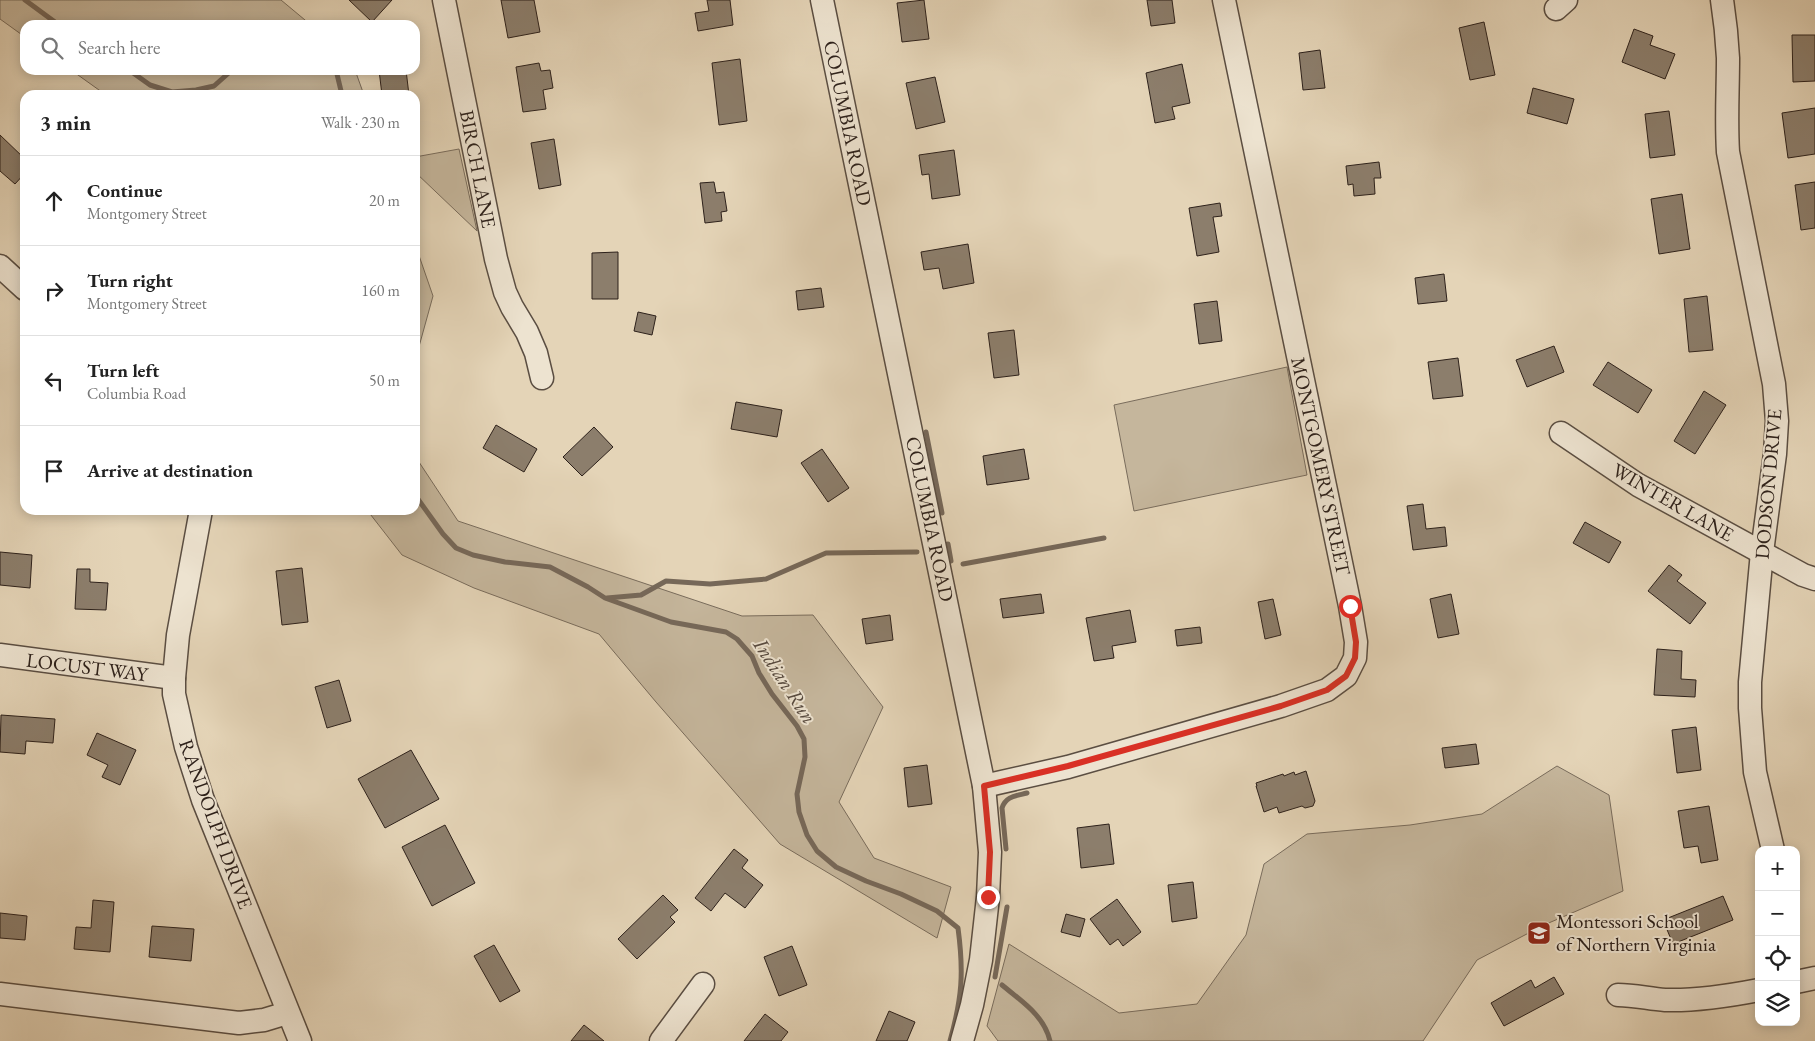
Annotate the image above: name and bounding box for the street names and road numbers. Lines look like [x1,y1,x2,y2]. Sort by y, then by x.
street label: COLUMBIA ROAD [818,38,878,208]
street label: BIRCH LANE [454,108,502,230]
street label: MONTGOMERY STREET [1285,355,1357,578]
street label: DODSON DRIVE [1748,408,1788,560]
street label: COLUMBIA ROAD [900,434,960,604]
street label: WINTER LANE [1607,457,1739,547]
street label: LOCUST WAY [25,647,151,688]
street label: RANDOLPH DRIVE [173,736,259,912]

